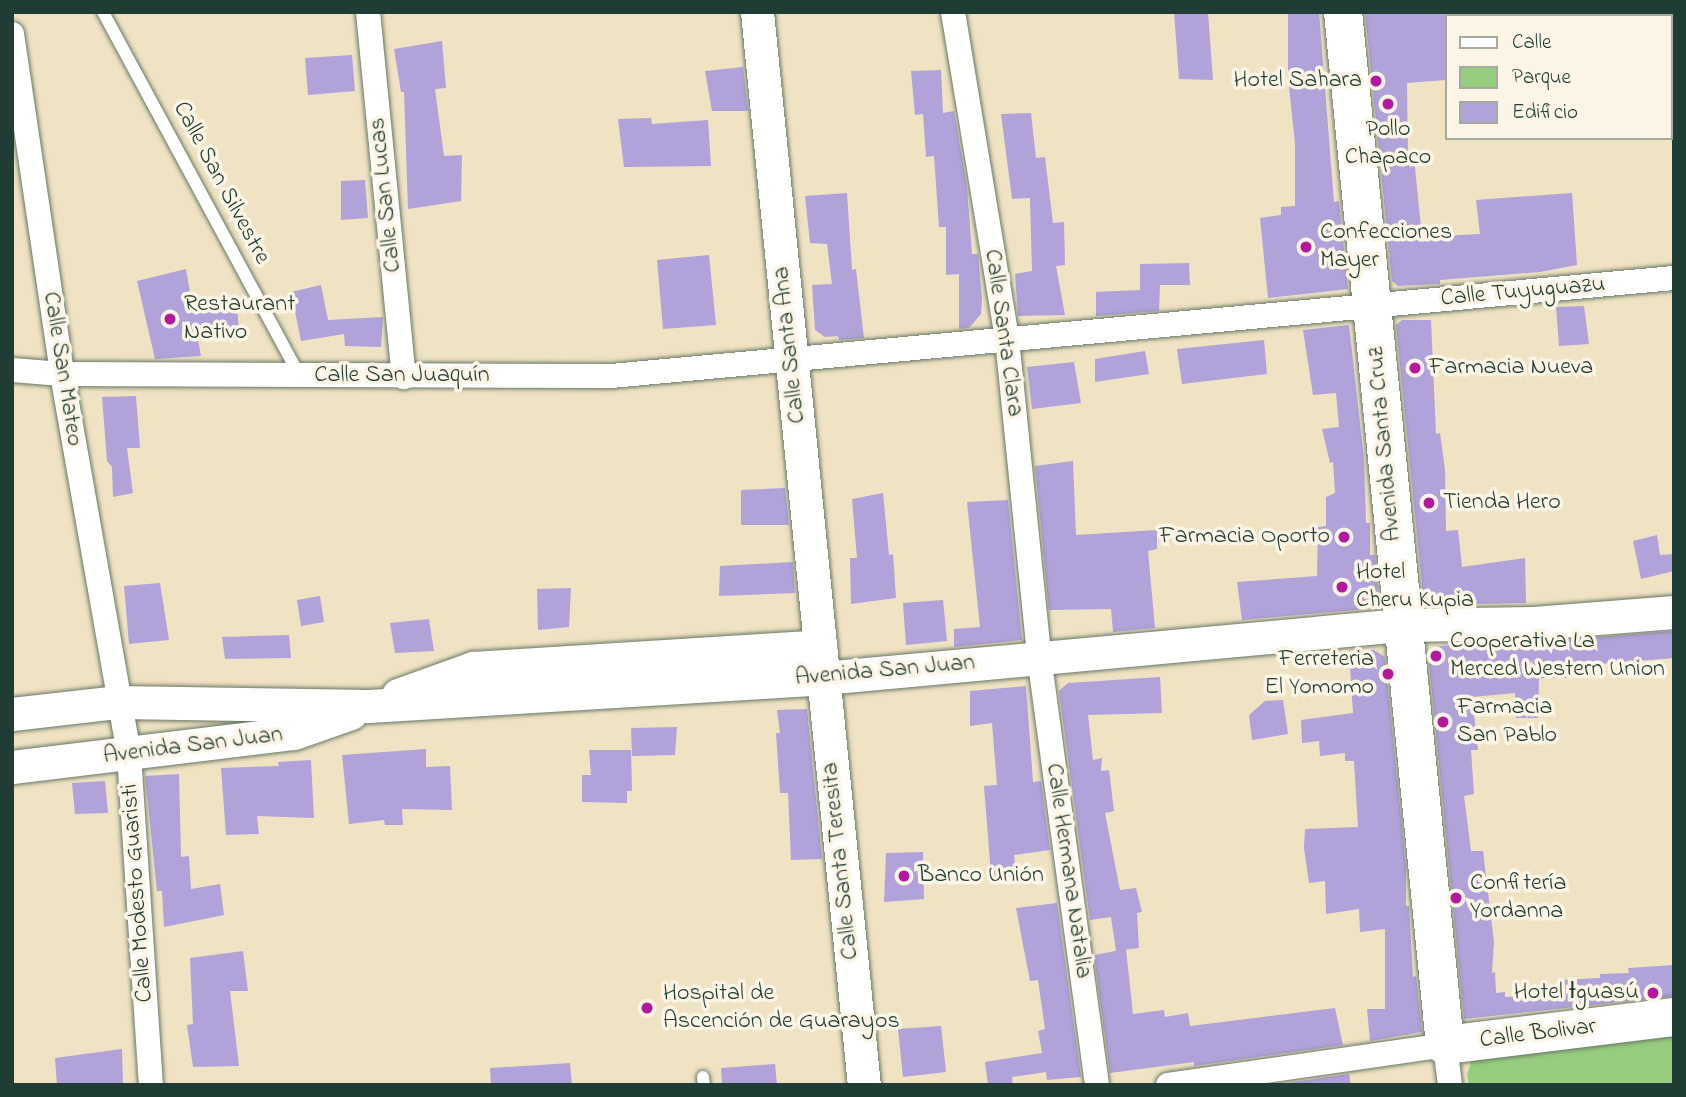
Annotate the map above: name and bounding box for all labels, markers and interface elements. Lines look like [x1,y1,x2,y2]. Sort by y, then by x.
legend [1444,14,1672,140]
text: Calle [1512,28,1551,58]
text: Parque [1512,63,1571,93]
place label: Hotel Sahara [1234,67,1362,95]
marker: Hotel Sahara [1368,73,1384,89]
marker: Pollo Chapaco [1380,96,1396,112]
street label: Calle San Silvestre [166,97,276,269]
text: Edificio [1512,98,1578,128]
street label: Calle San Lucas [364,116,408,274]
place label: Pollo Chapaco [1345,116,1431,172]
place label: Confecciones Mayer [1320,219,1452,275]
marker: Confecciones Mayer [1298,239,1314,255]
street label: Calle Santa Clara [977,247,1029,419]
street label: Calle Santa Ana [767,265,813,425]
street label: Calle Tuyuguazu [1440,270,1606,314]
street label: Calle San Mateo [36,290,88,448]
place label: Restaurant Nativo [184,291,295,347]
marker: Restaurant Nativo [162,311,178,327]
street label: Avenida Santa Cruz [1362,345,1408,543]
place label: Farmacia Nueva [1429,354,1593,382]
marker: Farmacia Nueva [1407,360,1423,376]
street label: Calle San Juaquín [314,362,490,390]
place label: Tienda Hero [1443,489,1561,517]
marker: Tienda Hero [1421,495,1437,511]
place label: Farmacia Oporto [1159,523,1330,551]
marker: Farmacia Oporto [1336,529,1352,545]
place label: Hotel Cheru Kupia [1356,559,1474,615]
marker: Hotel Cheru Kupia [1334,579,1350,595]
place label: Cooperativa La Merced Western Union [1450,628,1665,684]
place label: Ferreteria El Yomomo [1264,646,1374,702]
marker: Cooperativa La Merced Western Union [1428,648,1444,664]
street label: Avenida San Juan [794,649,976,693]
marker: Ferreteria El Yomomo [1380,666,1396,682]
place label: Farmacia San Pablo [1457,694,1557,750]
marker: Farmacia San Pablo [1435,714,1451,730]
street label: Avenida San Juan [102,721,284,771]
street label: Calle Santa Teresita [816,761,866,961]
street label: Calle Hermana Natalia [1039,762,1097,980]
street label: Calle Modesto Guaristi [116,783,160,1003]
place label: Banco Unión [918,862,1044,890]
marker: Banco Unión [896,868,912,884]
place label: Confitería Yordanna [1470,870,1566,926]
marker: Confitería Yordanna [1448,890,1464,906]
place label: Hotel Ɨguasú [1514,979,1639,1007]
place label: Hospital de Ascención de Guarayos [663,980,900,1036]
marker: Hotel Ɨguasú [1645,985,1661,1001]
marker: Hospital de Ascención de Guarayos [637,998,657,1018]
street label: Calle Bolivar [1478,1013,1598,1055]

